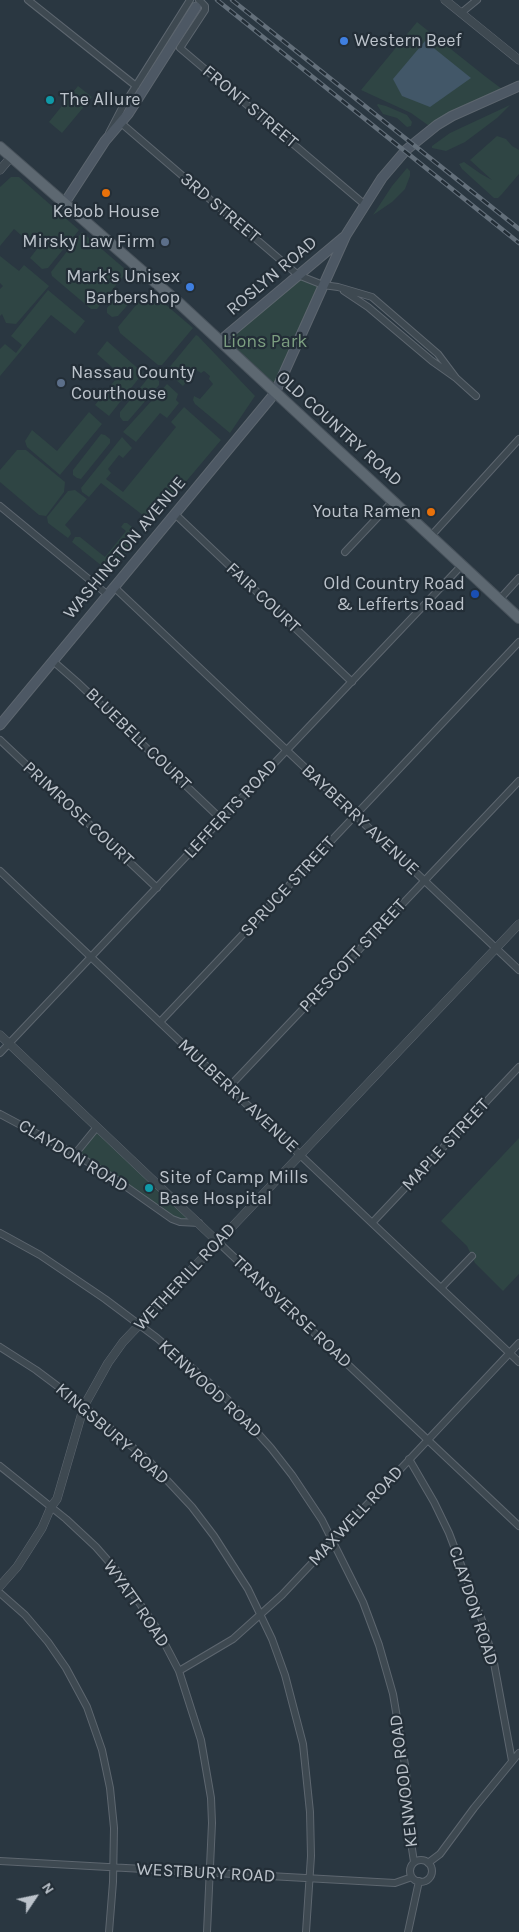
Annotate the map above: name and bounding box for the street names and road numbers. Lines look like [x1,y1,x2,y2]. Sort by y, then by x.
street label: FRONT STREET [198,61,302,153]
street label: 3RD STREET [176,168,264,248]
street label: ROSLYN ROAD [222,232,322,320]
street label: OLD COUNTRY ROAD [272,367,406,491]
street label: WASHINGTON AVENUE [59,472,191,624]
street label: FAIR COURT [221,558,305,638]
street label: BLUEBELL COURT [81,683,195,795]
street label: LEFFERTS ROAD [180,755,282,863]
street label: PRIMROSE COURT [18,757,138,871]
street label: BAYBERRY AVENUE [297,760,423,880]
street label: SPRUCE STREET [236,832,340,942]
street label: PRESCOTT STREET [295,895,411,1017]
street label: MULBERRY AVENUE [173,1035,303,1157]
street label: MAPLE STREET [398,1094,494,1196]
street label: CLAYDON ROAD [14,1115,132,1197]
street label: WETHERILL ROAD [130,1219,240,1335]
street label: TRANSVERSE ROAD [228,1251,356,1373]
street label: KENWOOD ROAD [154,1336,266,1442]
street label: KINGSBURY ROAD [51,1379,173,1489]
street label: MAXWELL ROAD [304,1461,408,1571]
street label: CLAYDON ROAD [444,1544,502,1668]
street label: WYATT ROAD [98,1556,174,1652]
street label: KENWOOD ROAD [385,1713,423,1849]
street label: WESTBURY ROAD [136,1859,276,1887]

